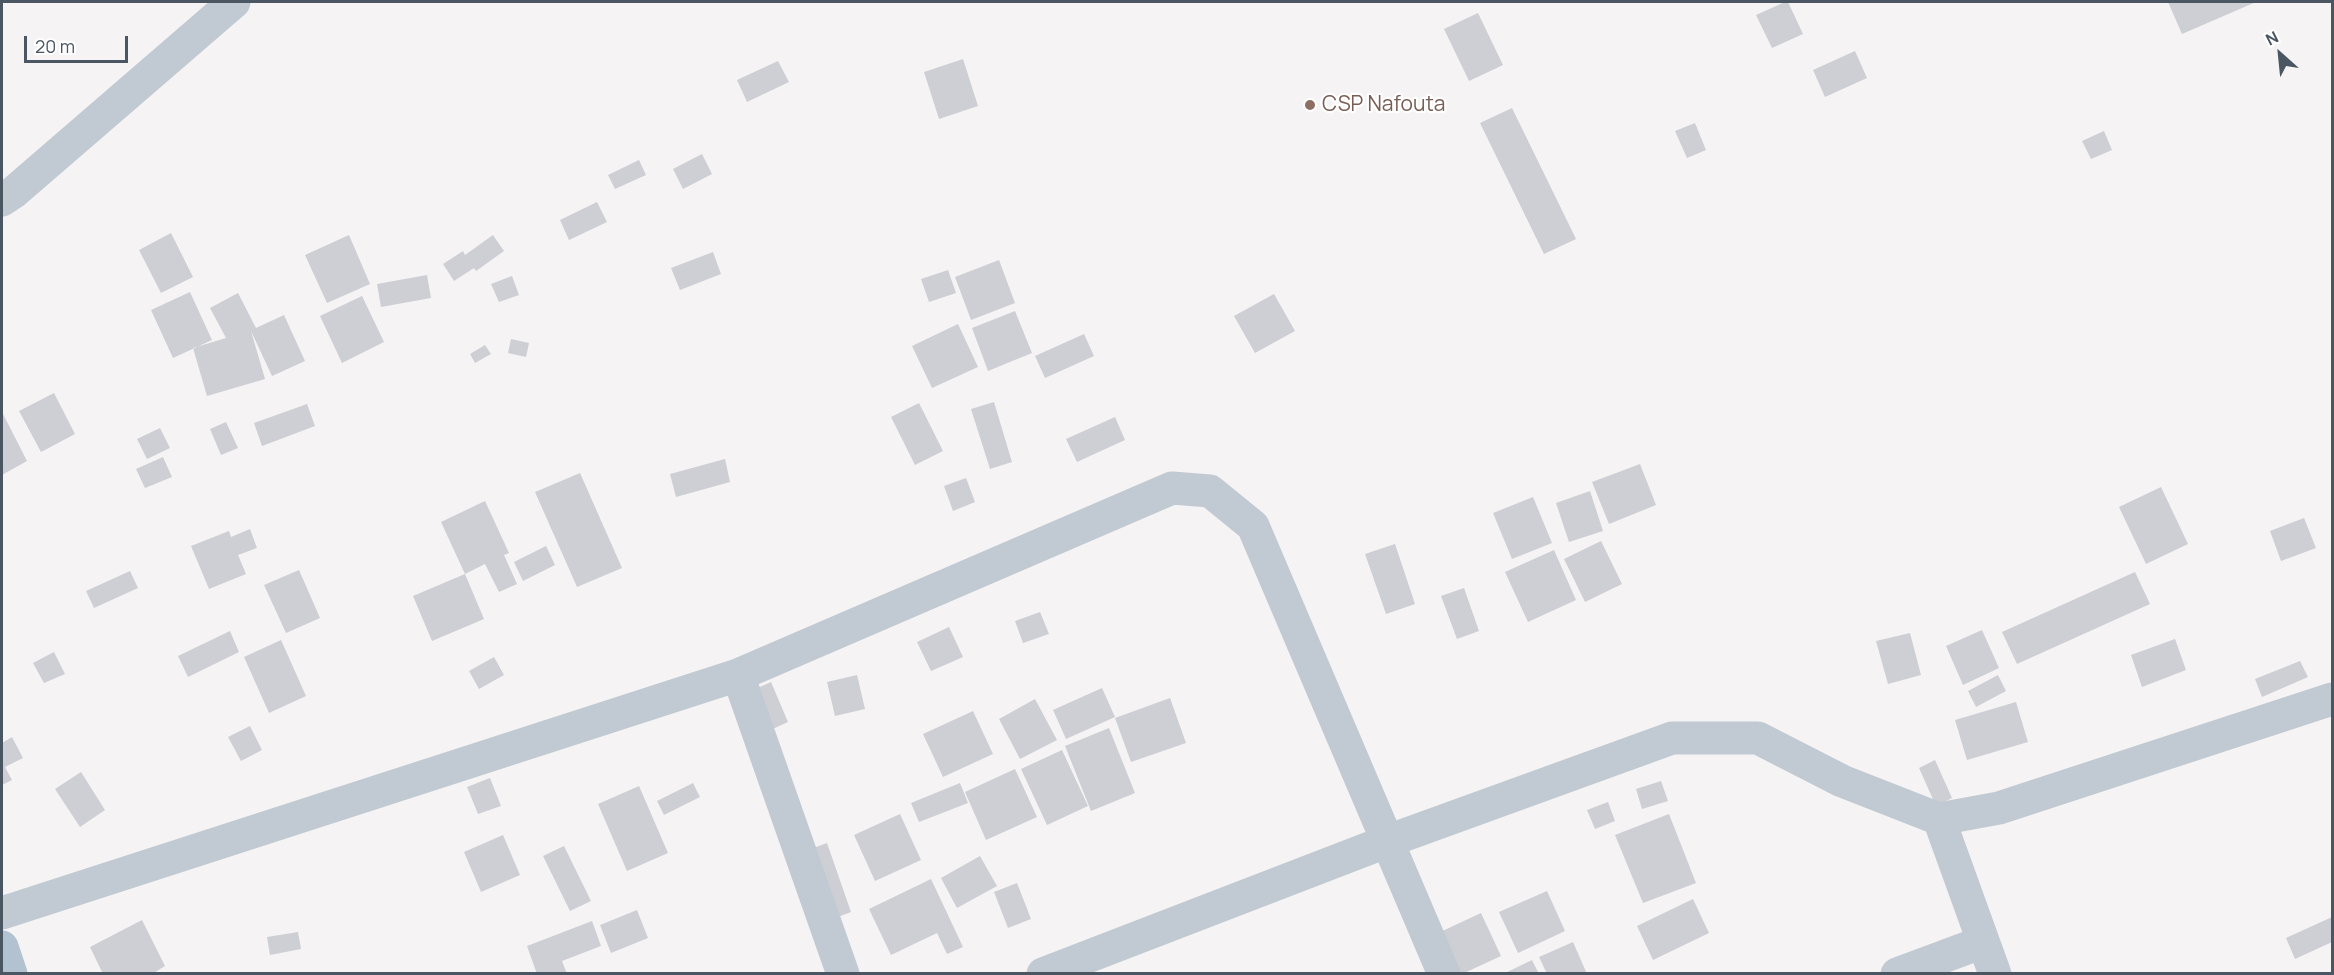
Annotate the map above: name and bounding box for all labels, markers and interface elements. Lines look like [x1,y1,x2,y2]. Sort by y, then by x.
scale bar [27,24,130,62]
north arrow [2250,24,2310,84]
text: N [2262,26,2282,50]
text: 20 m [35,34,75,58]
place label: CSP Nafouta [1322,92,1446,118]
marker: CSP Nafouta [1303,98,1317,112]

